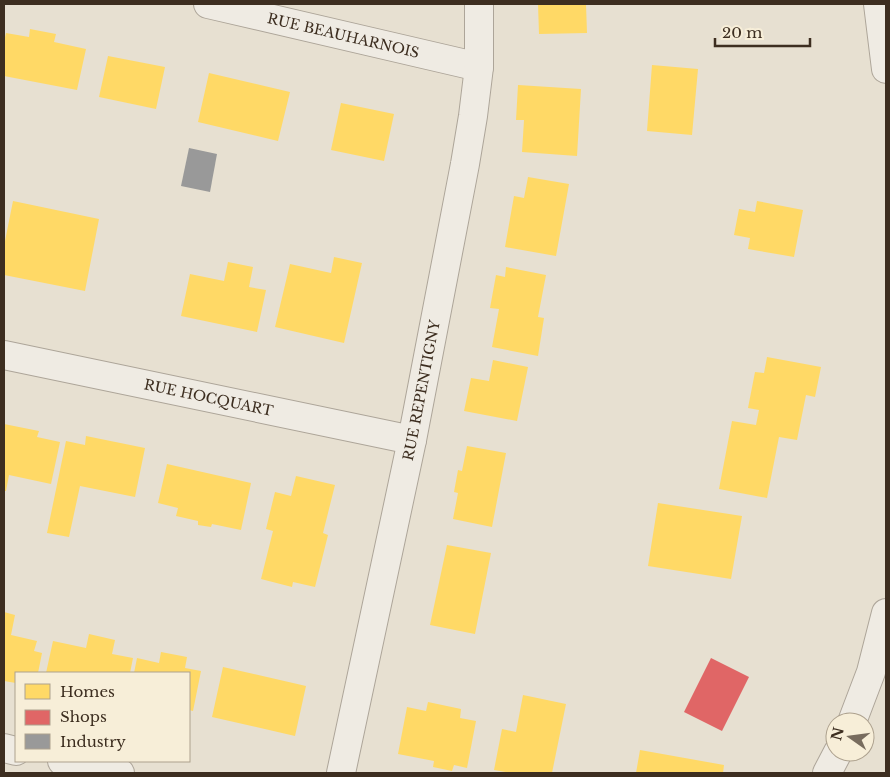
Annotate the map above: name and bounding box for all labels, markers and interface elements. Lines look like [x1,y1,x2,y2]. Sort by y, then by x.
street label: RUE BEAUHARNOIS [266,9,421,62]
scale bar [715,15,810,47]
text: 20 m [722,23,762,42]
street label: RUE REPENTIGNY [399,318,444,462]
street label: RUE HOCQUART [142,375,275,420]
legend [15,672,190,762]
text: Homes [60,682,115,701]
text: Shops [60,707,107,726]
north arrow [825,712,875,762]
text: N [827,725,848,742]
text: Industry [60,732,126,751]

